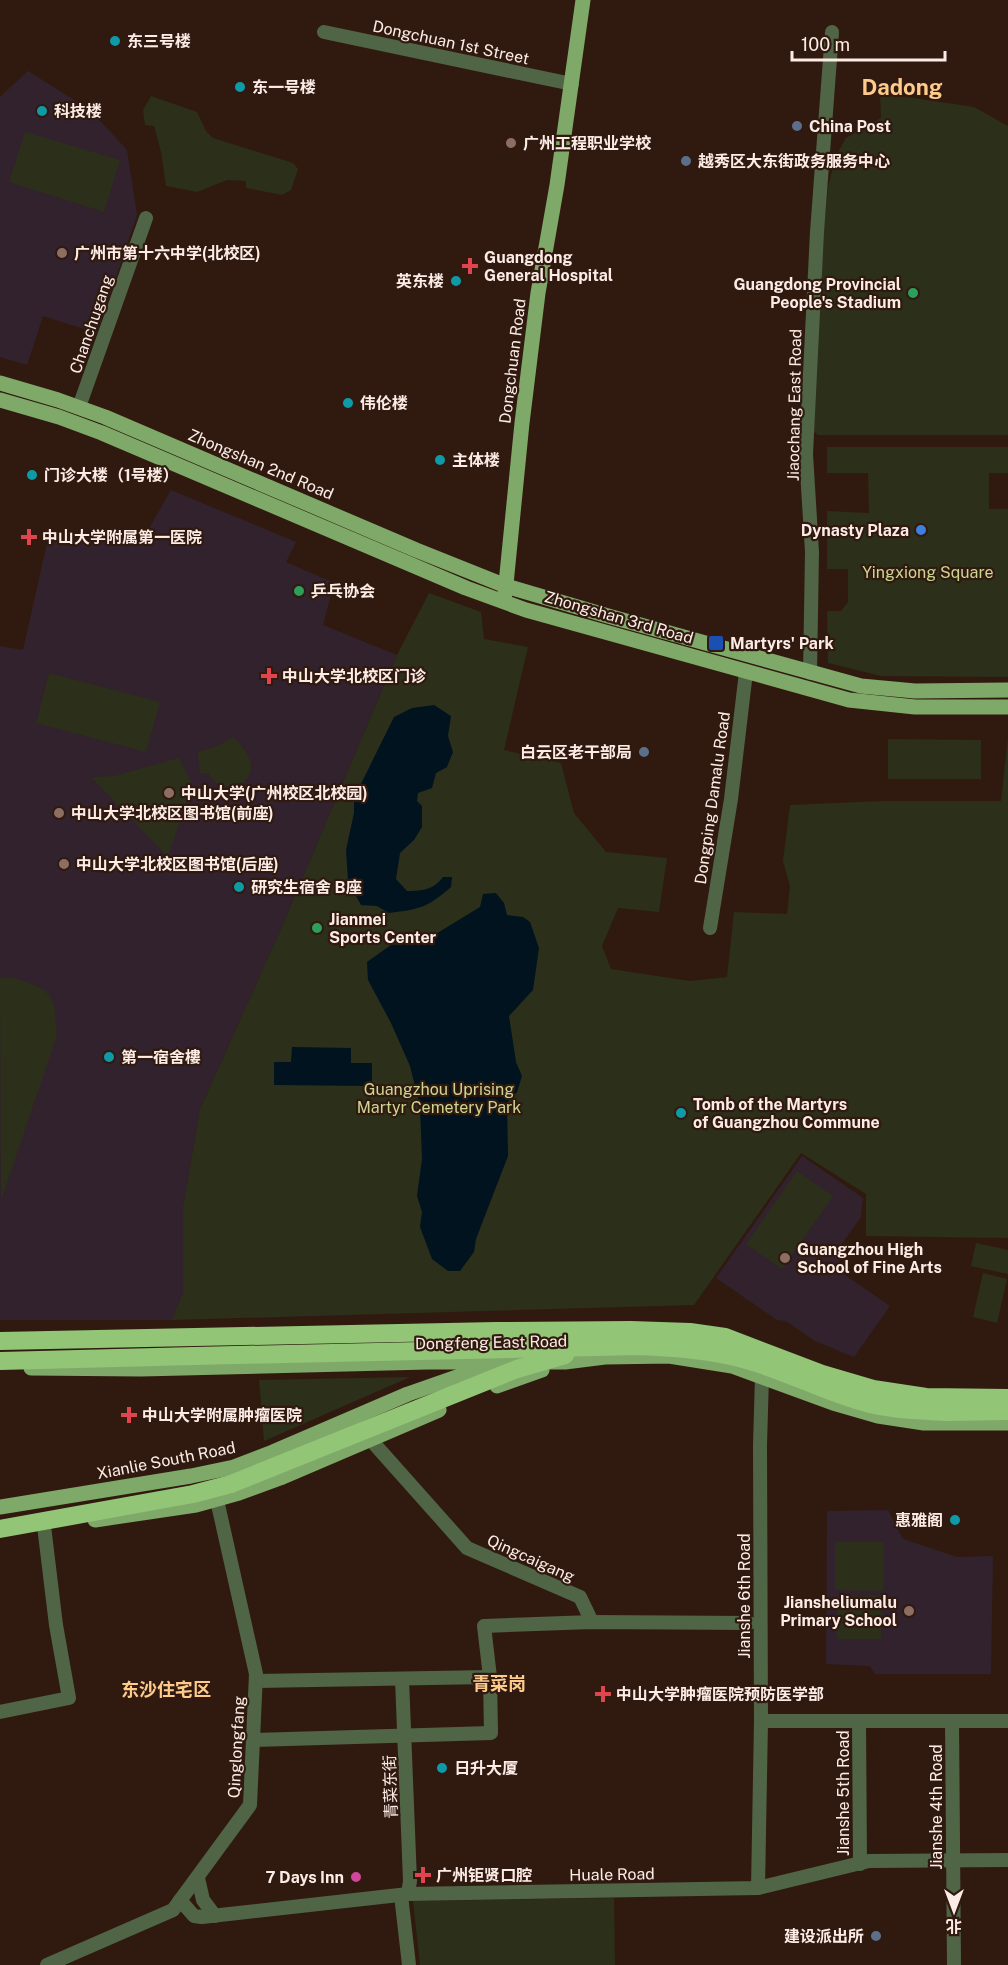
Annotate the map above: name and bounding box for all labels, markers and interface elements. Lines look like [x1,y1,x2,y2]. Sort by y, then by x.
street label: Dongchuan 1st Street [371,17,531,68]
scale bar [792,24,945,62]
place label: 东三号楼 [127,32,191,51]
marker: 东三号楼 [108,34,122,48]
text: 100 m [801,34,850,55]
district label: Dadong [861,74,943,100]
place label: 东一号楼 [252,78,316,97]
marker: 东一号楼 [233,80,247,94]
place label: 科技楼 [54,102,102,121]
marker: 科技楼 [35,104,49,118]
place label: China Post [809,117,891,136]
marker: China Post [790,119,804,133]
place label: 广州工程职业学校 [523,134,652,153]
marker: 广州工程职业学校 [504,136,518,150]
place label: 越秀区大东街政务服务中心 [698,152,890,171]
marker: 越秀区大东街政务服务中心 [679,154,693,168]
place label: 广州市第十六中学(北校区) [74,244,261,263]
marker: 广州市第十六中学(北校区) [55,246,69,260]
place label: Guangdong General Hospital [484,248,613,285]
marker: Guangdong General Hospital [461,257,479,275]
street label: Chanchugang [66,272,117,376]
place label: 英东楼 [396,272,444,291]
marker: 英东楼 [449,274,463,288]
place label: Guangdong Provincial People's Stadium [733,275,901,312]
marker: Guangdong Provincial People's Stadium [906,286,920,300]
street label: Dongchuan Road [495,297,530,425]
street label: Jiaochang East Road [784,329,805,481]
place label: 伟伦楼 [360,394,408,413]
marker: 伟伦楼 [341,396,355,410]
street label: Zhongshan 2nd Road [185,425,337,504]
place label: 主体楼 [452,451,500,470]
marker: 主体楼 [433,453,447,467]
place label: 门诊大楼（1号楼） [44,466,179,485]
marker: 门诊大楼（1号楼） [25,468,39,482]
place label: Dynasty Plaza [801,521,909,540]
marker: Dynasty Plaza [914,523,928,537]
marker: 中山大学附属第一医院 [20,528,38,546]
place label: 中山大学附属第一医院 [42,528,202,547]
park label: Yingxiong Square [862,563,994,582]
place label: 乒乓协会 [311,582,375,601]
marker: 乒乓协会 [292,584,306,598]
street label: Zhongshan 3rd Road [542,587,695,648]
marker: Martyrs' Park [707,634,725,652]
place label: Martyrs' Park [730,634,834,653]
marker: 中山大学北校区门诊 [260,667,278,685]
place label: 中山大学北校区门诊 [282,667,427,686]
street label: Dongping Damalu Road [691,710,734,886]
place label: 白云区老干部局 [520,743,632,762]
marker: 白云区老干部局 [637,745,651,759]
place label: 中山大学(广州校区北校园) [181,784,368,803]
marker: 中山大学(广州校区北校园) [162,786,176,800]
place label: 中山大学北校区图书馆(前座) [71,804,274,823]
marker: 中山大学北校区图书馆(前座) [52,806,66,820]
place label: 中山大学北校区图书馆(后座) [76,855,279,874]
marker: 中山大学北校区图书馆(后座) [57,857,71,871]
place label: 研究生宿舍 B座 [251,878,362,897]
marker: 研究生宿舍 B座 [232,880,246,894]
place label: Jianmei Sports Center [329,910,437,947]
marker: Jianmei Sports Center [310,921,324,935]
place label: 第一宿舍樓 [121,1048,201,1067]
marker: 第一宿舍樓 [102,1050,116,1064]
park label: Guangzhou Uprising Martyr Cemetery Park [357,1080,521,1117]
place label: Tomb of the Martyrs of Guangzhou Commune [693,1095,880,1132]
marker: Tomb of the Martyrs of Guangzhou Commune [674,1106,688,1120]
place label: Guangzhou High School of Fine Arts [797,1240,942,1277]
marker: Guangzhou High School of Fine Arts [778,1251,792,1265]
street label: Dongfeng East Road [415,1332,567,1353]
marker: 中山大学附属肿瘤医院 [120,1406,138,1424]
place label: 中山大学附属肿瘤医院 [142,1406,302,1425]
street label: Xianlie South Road [95,1438,237,1483]
place label: 惠雅阁 [895,1511,943,1530]
marker: 惠雅阁 [948,1513,962,1527]
street label: Qingcaigang [484,1531,578,1586]
street label: Jianshe 6th Road [735,1533,754,1659]
place label: Jiansheliumalu Primary School [780,1593,897,1630]
marker: Jiansheliumalu Primary School [902,1604,916,1618]
district label: 青菜岗 [472,1673,526,1694]
district label: 东沙住宅区 [121,1679,211,1700]
marker: 中山大学肿瘤医院预防医学部 [594,1685,612,1703]
place label: 中山大学肿瘤医院预防医学部 [616,1685,824,1704]
street label: Qinglongfang [224,1695,249,1799]
street label: Jianshe 5th Road [834,1730,853,1856]
street label: Jianshe 4th Road [927,1744,946,1870]
street label: 青菜东街 [380,1755,401,1819]
place label: 日升大厦 [454,1759,518,1778]
marker: 日升大厦 [435,1761,449,1775]
street label: Huale Road [569,1864,655,1885]
marker: 广州钜贤口腔 [414,1866,432,1884]
place label: 广州钜贤口腔 [436,1866,532,1885]
place label: 7 Days Inn [265,1868,344,1887]
marker: 7 Days Inn [349,1870,363,1884]
north arrow [924,1881,984,1941]
text: 北 [946,1916,962,1935]
place label: 建设派出所 [784,1927,864,1946]
marker: 建设派出所 [869,1929,883,1943]

